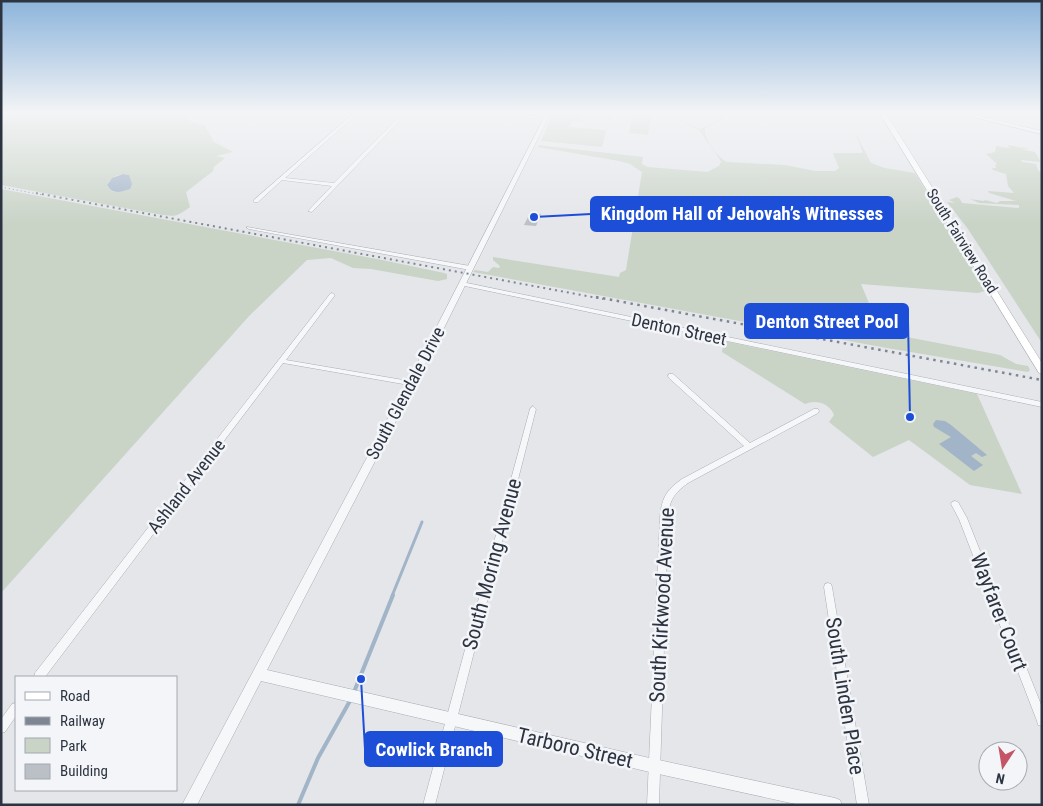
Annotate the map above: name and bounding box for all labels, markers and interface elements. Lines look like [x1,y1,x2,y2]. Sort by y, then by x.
street label: South Fairview Road [923,185,1001,297]
callout: Kingdom Hall of Jehovah’s Witnesses [591,197,893,231]
text: Kingdom Hall of Jehovah’s Witnesses [601,202,883,225]
callout: Denton Street Pool [745,304,908,338]
street label: Denton Street [630,309,728,349]
text: Denton Street Pool [756,310,898,333]
street label: South Glendale Drive [361,323,449,463]
street label: Ashland Avenue [143,435,229,537]
street label: South Moring Avenue [458,476,526,652]
street label: South Kirkwood Avenue [645,507,679,703]
street label: Wayfarer Court [966,550,1032,674]
street label: South Linden Place [821,616,869,777]
legend [15,676,178,791]
text: Road [60,687,90,705]
text: Railway [60,712,105,730]
street label: Tarboro Street [515,723,635,773]
callout: Cowlick Branch [365,732,502,766]
text: Park [60,737,87,755]
text: Cowlick Branch [375,738,493,761]
north arrow [978,741,1028,791]
text: Building [60,762,108,780]
text: N [994,770,1006,787]

